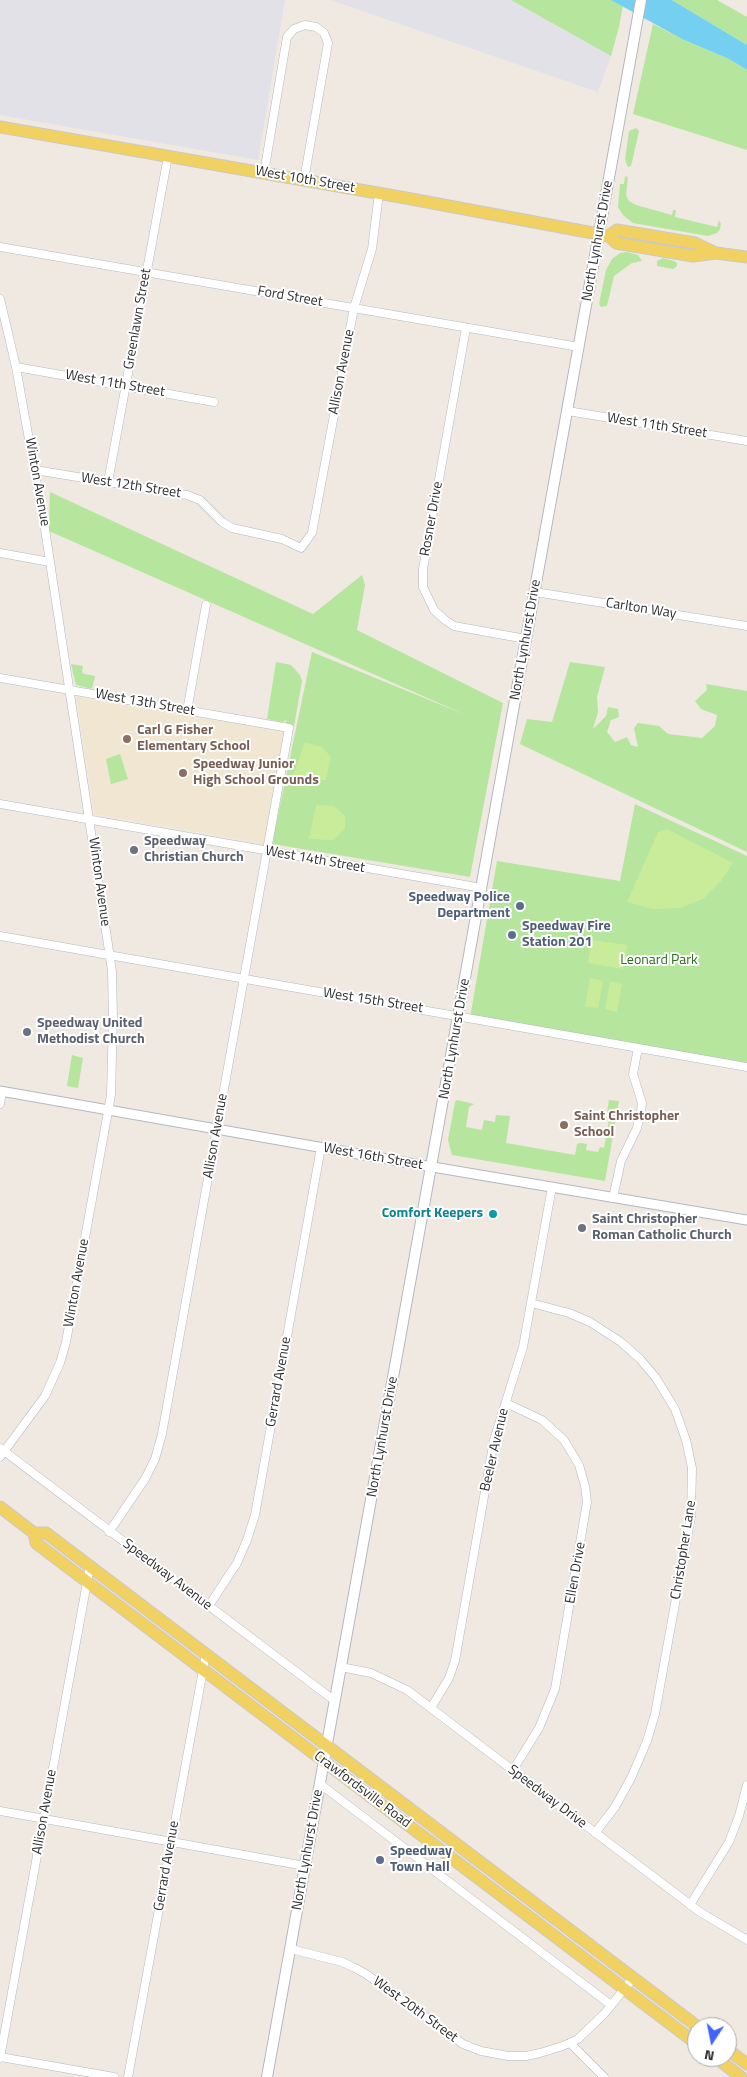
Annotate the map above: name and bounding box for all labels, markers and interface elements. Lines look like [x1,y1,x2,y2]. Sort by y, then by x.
street label: West 10th Street [254,163,356,197]
street label: North Lynhurst Drive [579,179,617,303]
street label: Greenlawn Street [121,267,155,371]
street label: Ford Street [256,283,324,311]
street label: Allison Avenue [326,328,358,416]
street label: West 11th Street [64,367,166,401]
street label: West 11th Street [606,410,708,442]
street label: Winton Avenue [21,436,53,528]
street label: West 12th Street [80,470,182,502]
street label: Rosner Drive [417,480,447,558]
street label: North Lynhurst Drive [507,578,545,702]
street label: Carlton Way [604,595,678,623]
street label: West 13th Street [94,686,196,720]
place label: Carl G Fisher Elementary School [137,723,250,756]
marker: Carl G Fisher Elementary School [121,733,133,745]
place label: Speedway Junior High School Grounds [193,757,319,790]
marker: Speedway Junior High School Grounds [177,767,189,779]
place label: Speedway Christian Church [144,834,244,866]
street label: Winton Avenue [84,836,114,928]
street label: West 14th Street [264,843,366,877]
marker: Speedway Christian Church [128,844,140,856]
place label: Speedway Police Department [408,890,510,922]
marker: Speedway Police Department [514,900,526,912]
place label: Speedway Fire Station 201 [522,919,611,952]
marker: Speedway Fire Station 201 [506,929,518,941]
park label: Leonard Park [620,953,698,969]
street label: North Lynhurst Drive [436,977,474,1101]
street label: West 15th Street [322,985,424,1017]
place label: Speedway United Methodist Church [37,1016,145,1048]
marker: Speedway United Methodist Church [21,1026,33,1038]
street label: Allison Avenue [200,1092,232,1180]
place label: Saint Christopher School [574,1109,679,1142]
marker: Saint Christopher School [558,1119,570,1131]
street label: West 16th Street [322,1140,424,1174]
place label: Comfort Keepers [382,1206,483,1222]
marker: Comfort Keepers [487,1208,499,1220]
place label: Saint Christopher Roman Catholic Church [592,1212,732,1244]
marker: Saint Christopher Roman Catholic Church [576,1222,588,1234]
street label: Winton Avenue [61,1237,93,1329]
street label: Gerrard Avenue [263,1336,295,1428]
street label: North Lynhurst Drive [364,1375,402,1499]
street label: Beeler Avenue [477,1407,513,1493]
street label: Christopher Lane [668,1499,700,1601]
street label: Speedway Avenue [119,1536,215,1614]
street label: Ellen Drive [562,1541,590,1605]
street label: Crawfordsville Road [310,1748,414,1832]
street label: Speedway Drive [504,1762,590,1832]
street label: Allison Avenue [29,1768,61,1856]
street label: North Lynhurst Drive [289,1788,327,1912]
street label: Gerrard Avenue [151,1820,183,1912]
place label: Speedway Town Hall [390,1844,452,1876]
marker: Speedway Town Hall [374,1854,386,1866]
street label: West 20th Street [369,1974,461,2046]
north arrow [687,2017,737,2067]
text: N [702,2045,716,2067]

